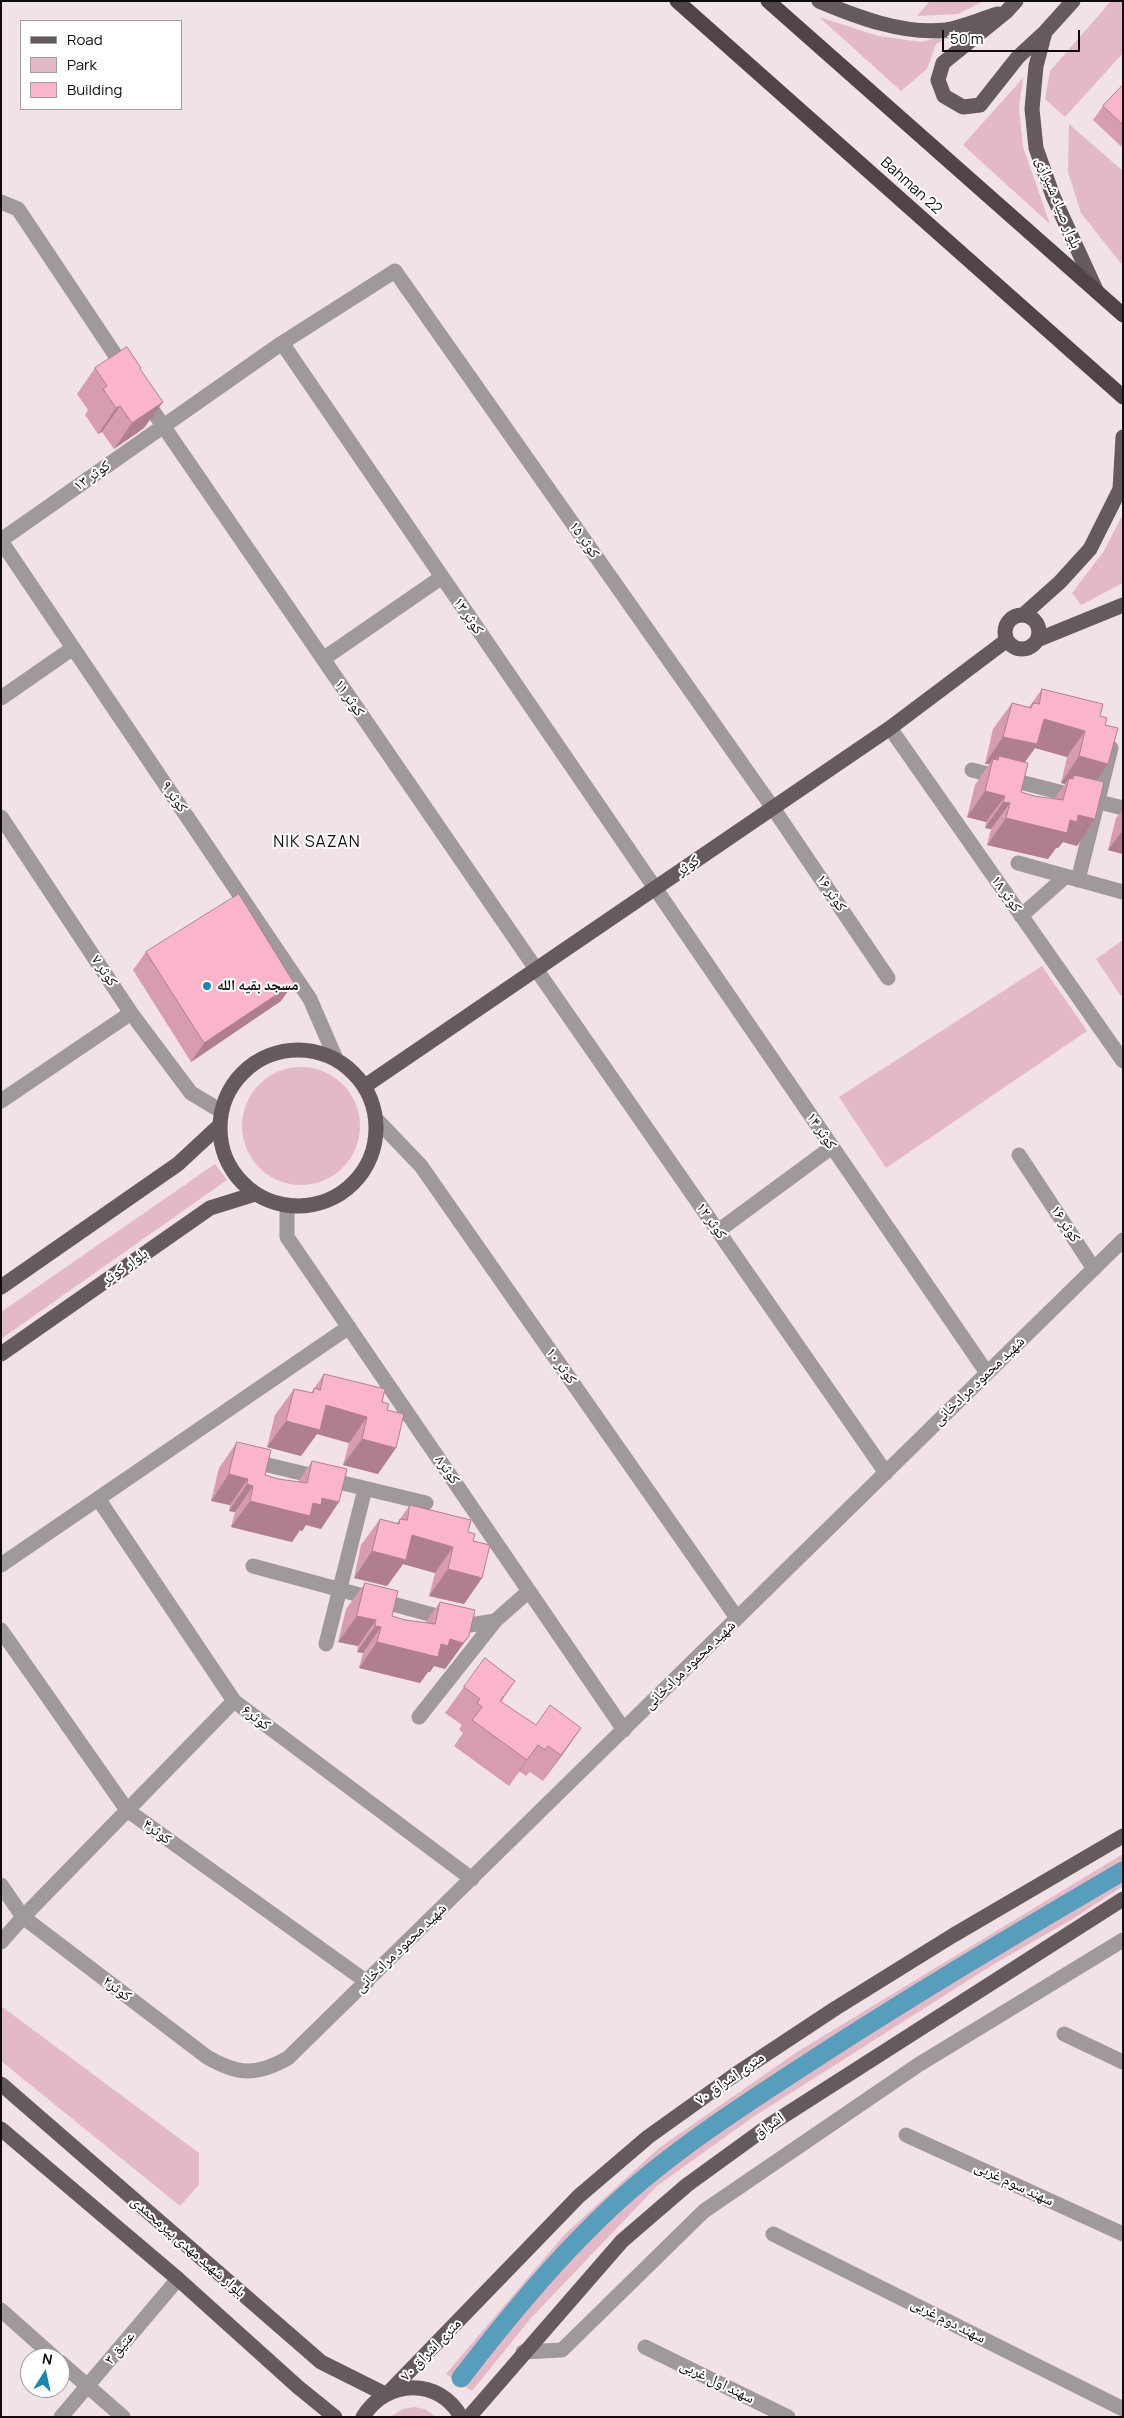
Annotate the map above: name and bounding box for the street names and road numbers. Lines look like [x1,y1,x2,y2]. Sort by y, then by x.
street label: Bahman 22 [877,154,945,218]
street label: بلوار صیاد شیرازی [1031,155,1085,251]
street label: کوثر ۱۳ [70,457,114,495]
street label: ۱۵ کوثر [565,518,603,562]
street label: کوثر ۱۳ [449,594,487,638]
street label: کوثر ۱۱ [330,676,368,720]
street label: کوثر ۹ [157,778,191,816]
street label: کوثر [673,852,703,880]
street label: کوثر ۱۶ [812,871,850,915]
street label: کوثر ۱۸ [987,872,1025,916]
street label: کوثر ۷ [87,952,121,990]
street label: کوثر ۱۴ [802,1109,840,1153]
street label: کوثر ۱۲ [692,1199,730,1243]
street label: کوثر ۱۶ [1046,1202,1084,1246]
street label: بلوار کوثر [99,1245,151,1289]
street label: شهید محمود مرادخانی [929,1333,1029,1429]
street label: کوثر ۱۰ [542,1344,580,1388]
street label: کوثر۸ [431,1452,463,1488]
street label: شهید محمود مرادخانی [640,1617,740,1713]
street label: کوثر۶ [238,1701,274,1735]
street label: کوثر۴ [139,1816,175,1848]
street label: شهید محمود مرادخانی [351,1900,451,1996]
street label: کوثر۲ [99,1972,135,2006]
street label: ۷۰ متری اشراق [692,2049,768,2109]
street label: اشراق [750,2109,788,2143]
street label: سهند سوم غربی [972,2158,1056,2210]
street label: بلوار شهید مهدی پیرمحمدی [127,2192,249,2302]
street label: سهند دوم غربی [908,2294,988,2348]
street label: ۷۰ متری اشراق [397,2315,465,2385]
street label: عتیق ۳ [101,2328,139,2368]
street label: سهند اول غربی [677,2356,757,2408]

